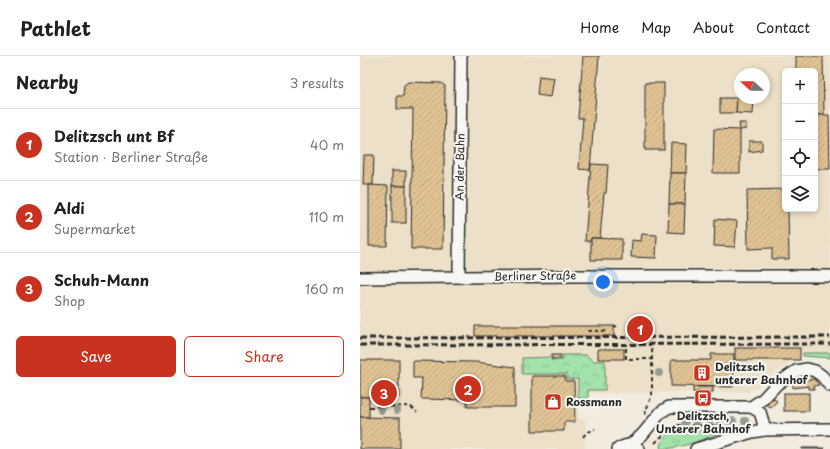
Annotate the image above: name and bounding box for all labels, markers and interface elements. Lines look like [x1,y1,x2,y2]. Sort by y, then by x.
text: Pathlet [20,14,91,42]
text: Home [580,17,619,38]
text: Map [641,17,671,38]
text: About [693,17,734,38]
text: Contact [756,17,810,38]
north arrow [734,68,770,104]
map controls [782,68,818,212]
button: + [782,68,818,104]
text: Nearby [16,69,78,95]
text: 3 results [290,73,344,92]
button: − [782,104,818,140]
text: Delitzsch unt Bf [54,124,174,147]
street label: An der Bahn [450,133,469,201]
text: 1 [26,135,32,154]
text: 40 m [310,135,344,154]
button: locate [782,140,818,176]
text: Station · Berliner Straße [54,147,208,166]
button: layers [782,176,818,212]
text: Aldi [54,196,85,219]
text: 2 [24,207,34,226]
text: 110 m [309,207,344,226]
text: Supermarket [54,219,136,238]
street label: Berliner Straße [494,266,576,285]
text: Schuh-Mann [54,268,149,291]
your location [593,272,613,292]
text: 3 [25,279,33,298]
text: 160 m [305,279,344,298]
text: Shop [54,291,85,310]
pin: 1 [627,314,653,344]
button: Save [16,336,176,377]
button: Share [184,336,344,377]
place label: Delitzsch unterer Bahnhof [715,358,809,388]
building icon: Delitzsch unterer Bahnhof [692,363,712,383]
pin: 2 [455,374,481,404]
pin: 3 [371,378,397,408]
bus stop icon: Delitzsch, Unterer Bahnhof [693,388,713,408]
shop icon: Rossmann [543,392,563,412]
place label: Rossmann [566,393,622,410]
place label: Delitzsch, Unterer Bahnhof [656,407,751,437]

